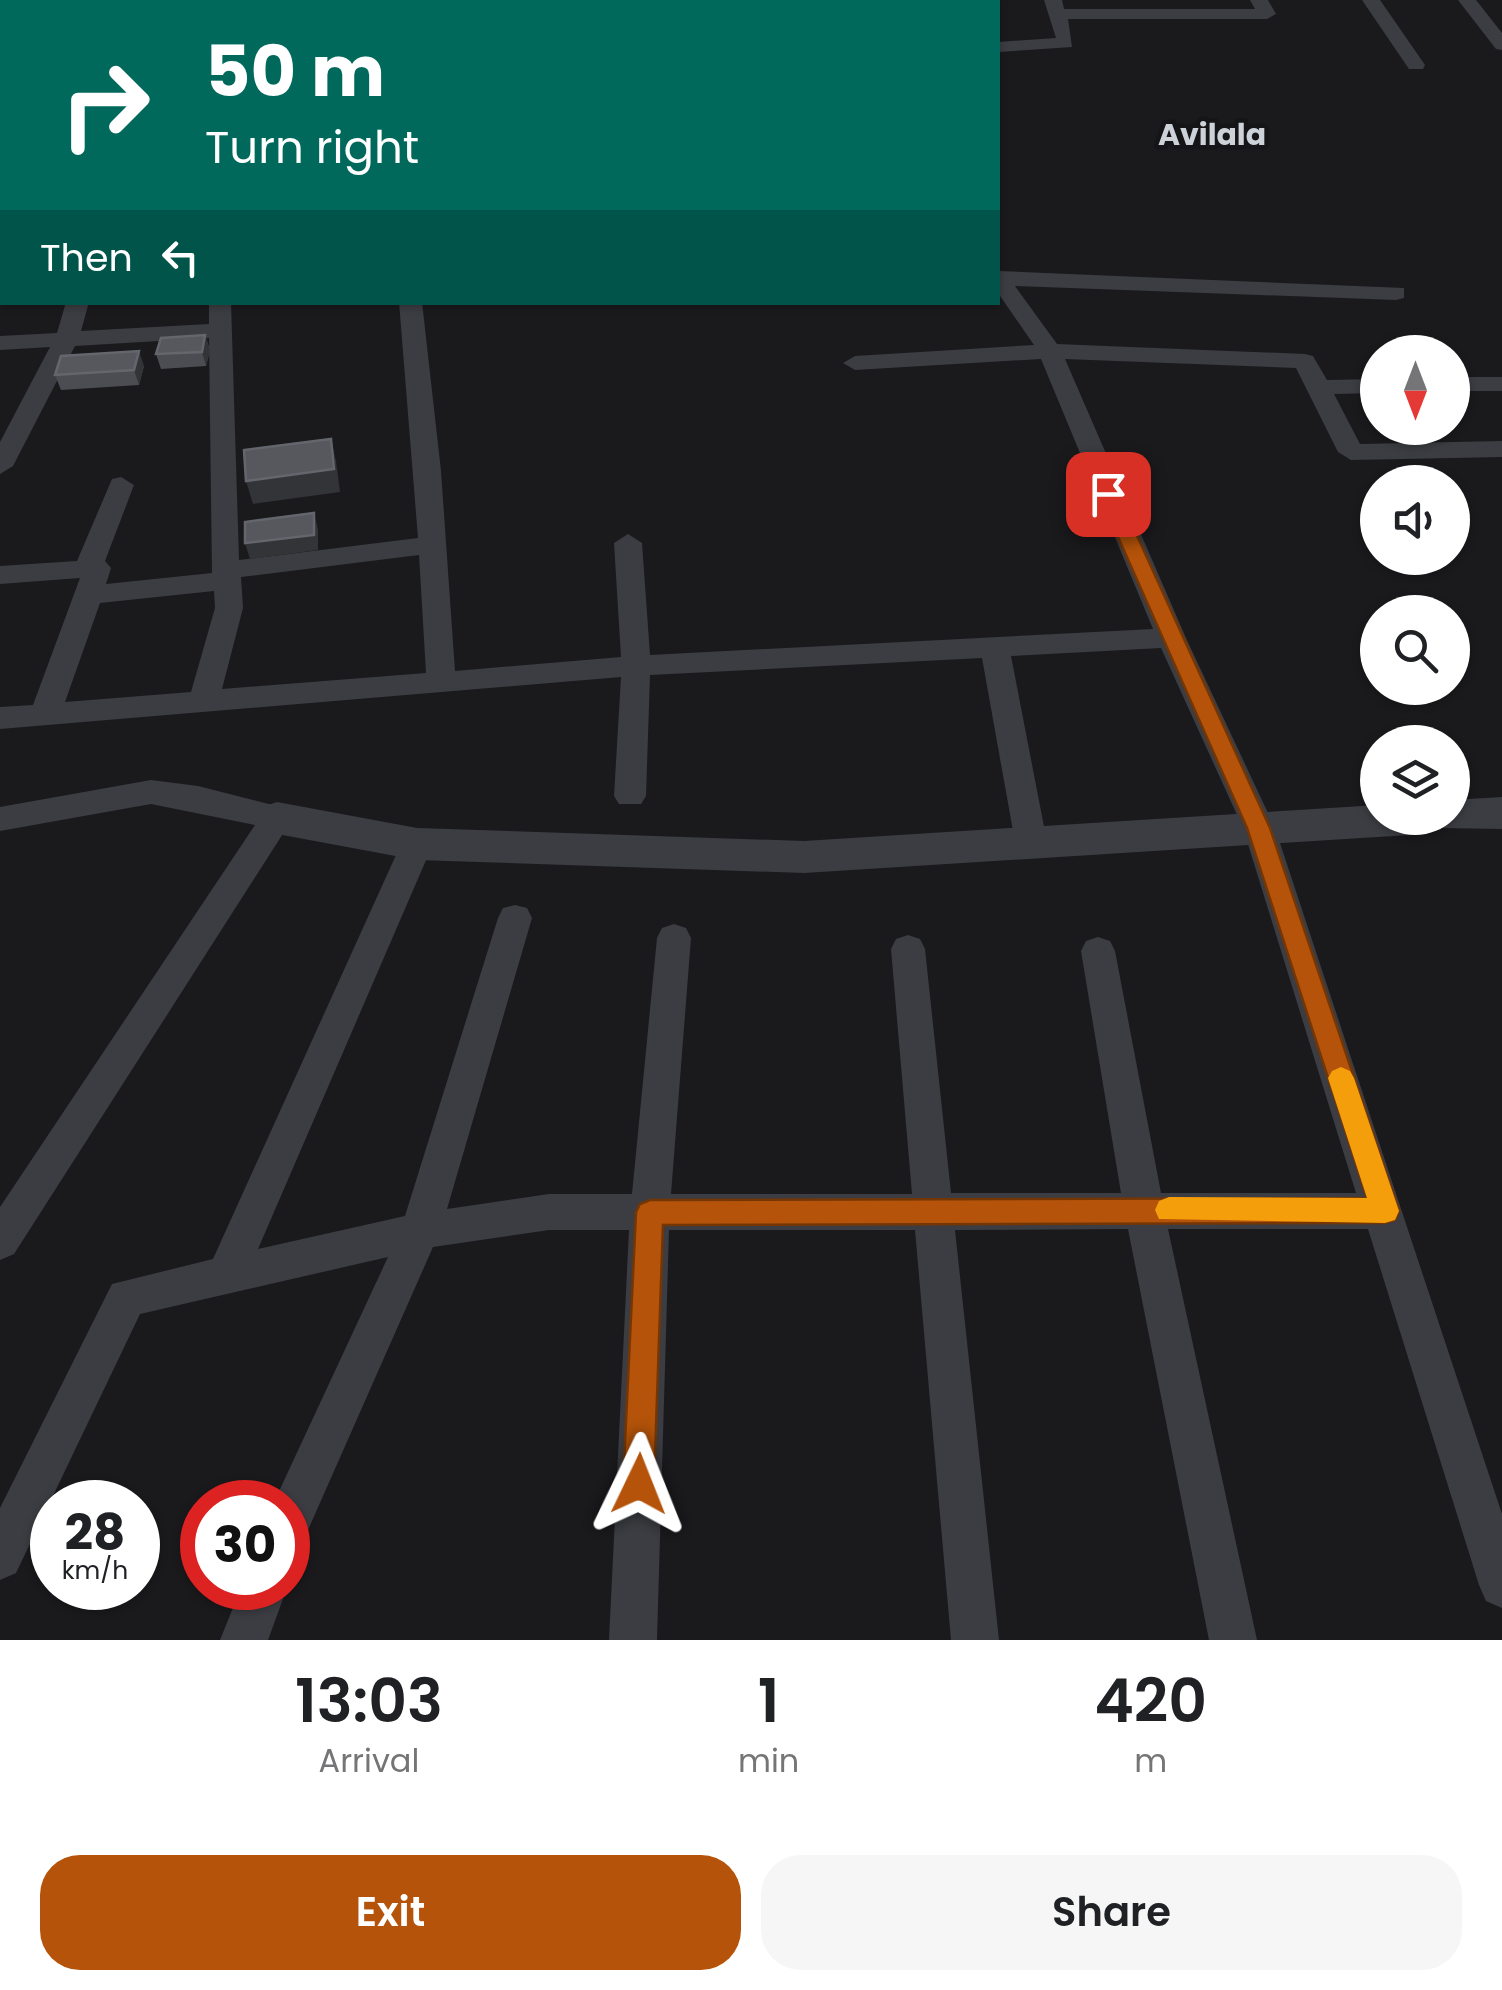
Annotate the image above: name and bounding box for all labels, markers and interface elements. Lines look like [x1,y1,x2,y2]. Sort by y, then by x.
text: 50 m [205,22,385,121]
icon: right [40,40,170,170]
district label: Avilala [1158,113,1266,156]
text: Turn right [205,116,419,179]
icon: left [153,230,208,285]
text: Then [40,231,133,284]
north arrow [1360,335,1470,445]
map controls [1360,335,1470,835]
pin [1066,452,1151,537]
button: sound [1360,465,1470,575]
icon: arrive [1081,467,1136,522]
button: search [1360,595,1470,705]
button: layers [1360,725,1470,835]
position arrow [587,1432,691,1536]
speed limit sign: 30 [180,1480,310,1610]
text: 28 [65,1497,125,1568]
text: km/h [62,1553,128,1588]
text: 13:03 [295,1659,443,1743]
text: 1 [758,1659,779,1743]
text: 420 [1094,1659,1207,1743]
text: Arrival [319,1738,419,1783]
text: min [738,1738,799,1783]
text: m [1134,1738,1167,1783]
button: Exit [40,1855,741,1970]
button: Share [761,1855,1462,1970]

